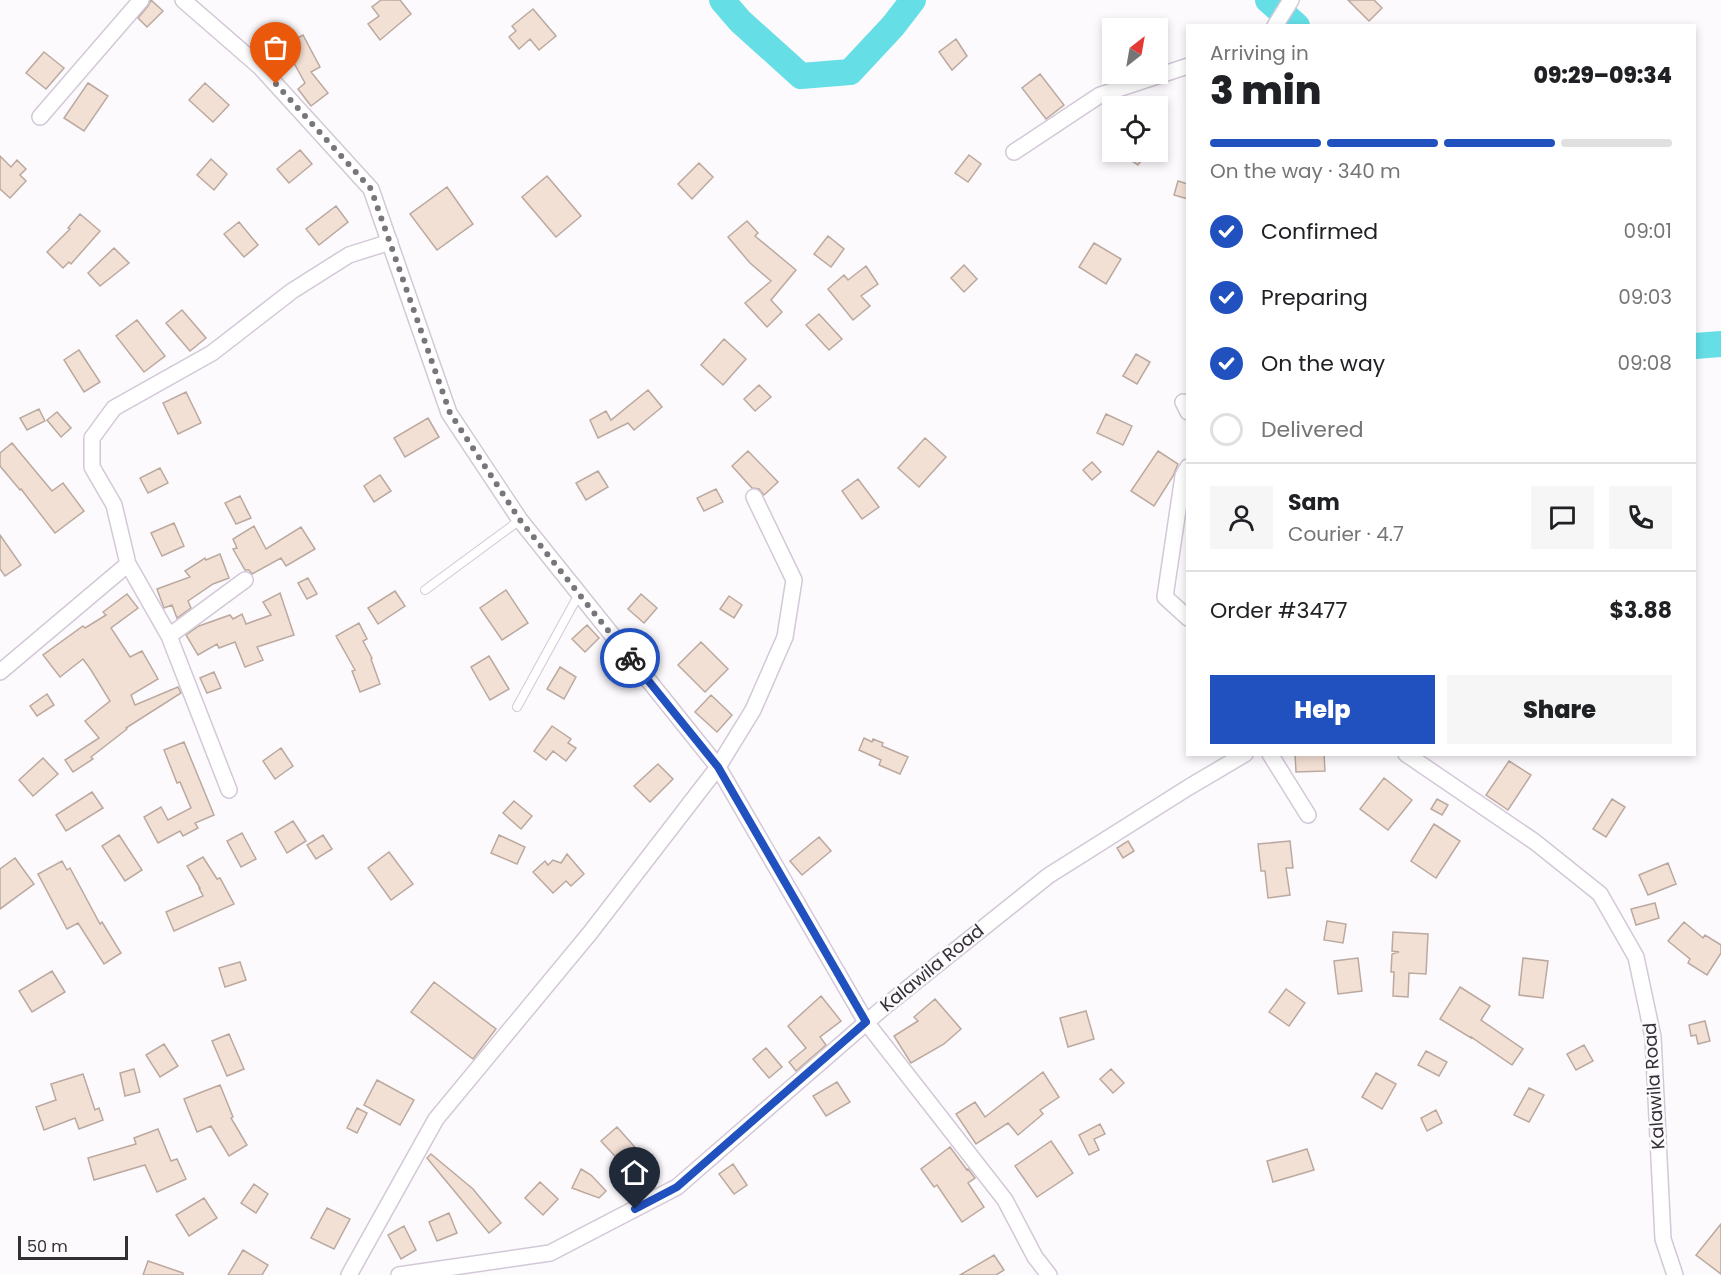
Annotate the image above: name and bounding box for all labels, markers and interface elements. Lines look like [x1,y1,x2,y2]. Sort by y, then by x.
north arrow [1102,18,1168,84]
map controls [1102,18,1168,162]
pin [250,22,301,84]
icon: bag [259,31,292,64]
text: Arriving in [1210,39,1309,67]
text: 09:29–09:34 [1534,60,1672,91]
text: 3 min [1210,63,1322,118]
button: locate [1102,96,1168,162]
text: On the way · 340 m [1210,157,1401,185]
icon: check [1210,215,1243,248]
text: Confirmed [1261,216,1378,247]
text: 09:01 [1624,217,1672,245]
icon: check [1210,281,1243,314]
text: Preparing [1261,282,1368,313]
text: 09:03 [1618,283,1672,311]
icon: check [1210,347,1243,380]
text: On the way [1261,348,1385,379]
text: 09:08 [1617,349,1672,377]
text: Delivered [1261,414,1364,445]
button: person [1210,486,1273,549]
button: chat [1531,486,1594,549]
button: phone [1609,486,1672,549]
text: Sam [1288,487,1340,518]
text: Courier · 4.7 [1288,520,1404,548]
text: Order #3477 [1210,595,1347,626]
text: $3.88 [1609,595,1672,626]
courier [600,628,660,688]
icon: bike [614,642,647,675]
button: Help [1210,675,1435,744]
button: Share [1447,675,1672,744]
street label: Kalawila Road [874,918,989,1017]
street label: Kalawila Road [1637,1022,1670,1150]
pin [609,1147,660,1209]
icon: home [618,1156,651,1189]
scale bar [18,1233,128,1260]
text: 50 m [27,1235,68,1258]

